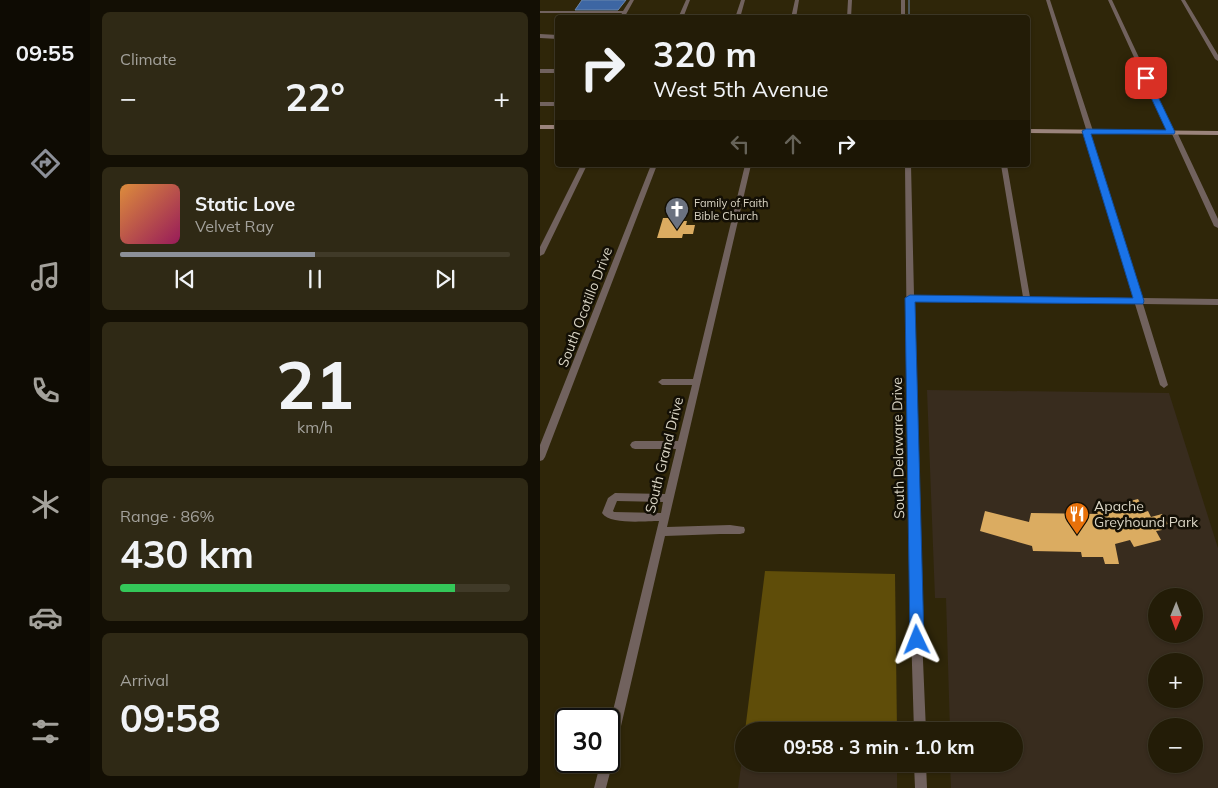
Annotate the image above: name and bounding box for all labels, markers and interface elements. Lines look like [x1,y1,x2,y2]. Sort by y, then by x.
text: 320 m [653,32,757,76]
icon: right [570,35,635,100]
text: 09:55 [16,39,74,67]
text: Climate [120,49,176,69]
pin [1125,57,1167,99]
icon: arrive [1132,64,1160,92]
text: 22° [285,73,345,121]
text: West 5th Avenue [653,75,829,103]
text: − [120,80,137,115]
text: + [493,80,510,115]
icon: left [726,130,754,158]
icon: ahead [779,130,807,158]
icon: right [832,130,860,158]
icon: directions [28,146,63,181]
text: Static Love [195,192,295,216]
church icon: Family of Faith Bible Church [664,196,690,230]
place label: Family of Faith Bible Church [694,196,768,223]
text: Velvet Ray [195,216,274,236]
street label: South Ocotillo Drive [554,244,616,370]
icon: music [28,259,63,294]
icon: previous [171,265,199,293]
icon: pause [301,265,329,293]
icon: next [431,265,459,293]
text: 21 [276,344,354,425]
icon: phone [28,373,63,408]
street label: South Delaware Drive [888,377,908,519]
street label: South Grand Drive [641,395,687,515]
text: km/h [297,417,333,437]
icon: climate [28,487,63,522]
place label: Apache Greyhound Park [1094,497,1199,531]
restaurant icon: Apache Greyhound Park [1064,501,1090,535]
text: Range · 86% [120,506,215,526]
text: 430 km [120,530,254,578]
north arrow [1148,588,1202,642]
map controls [1148,588,1203,773]
icon: car [28,600,63,635]
position arrow [890,613,942,665]
button: + [1148,653,1203,708]
text: Arrival [120,670,169,690]
text: 09:58 [120,694,221,742]
speed limit sign: 30 [555,708,620,773]
icon: filters [28,714,63,749]
button: − [1148,718,1203,773]
text: 09:58 · 3 min · 1.0 km [783,735,975,759]

